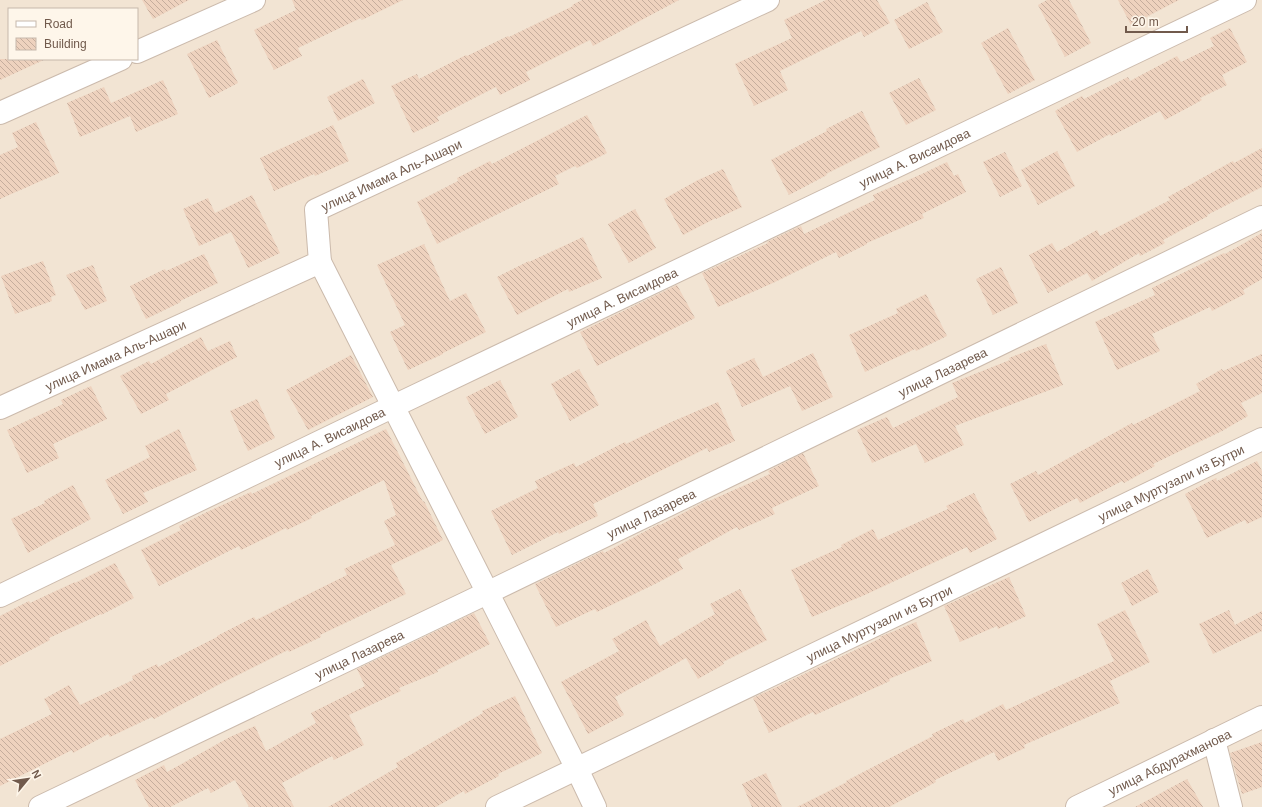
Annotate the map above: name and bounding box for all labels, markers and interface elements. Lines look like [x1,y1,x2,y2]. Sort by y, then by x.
legend [8,8,138,60]
scale bar [1126,8,1187,34]
text: 20 m [1132,15,1159,29]
text: Road [44,17,73,31]
text: Building [44,37,87,51]
street label: улица А. Висаидова [857,125,973,191]
street label: улица Имама Аль-Ашари [319,136,464,214]
street label: улица А. Висаидова [564,264,681,330]
street label: улица Имама Аль-Ашари [43,317,188,394]
street label: улица Лазарева [896,344,990,400]
street label: улица А. Висаидова [272,404,388,470]
street label: улица Муртузали из Бутри [1096,441,1246,524]
street label: улица Лазарева [604,485,699,541]
street label: улица Муртузали из Бутри [804,582,954,665]
street label: улица Лазарева [312,626,407,682]
street label: улица Абдурахманова [1106,725,1234,798]
north arrow [8,759,48,799]
text: N [30,768,44,781]

